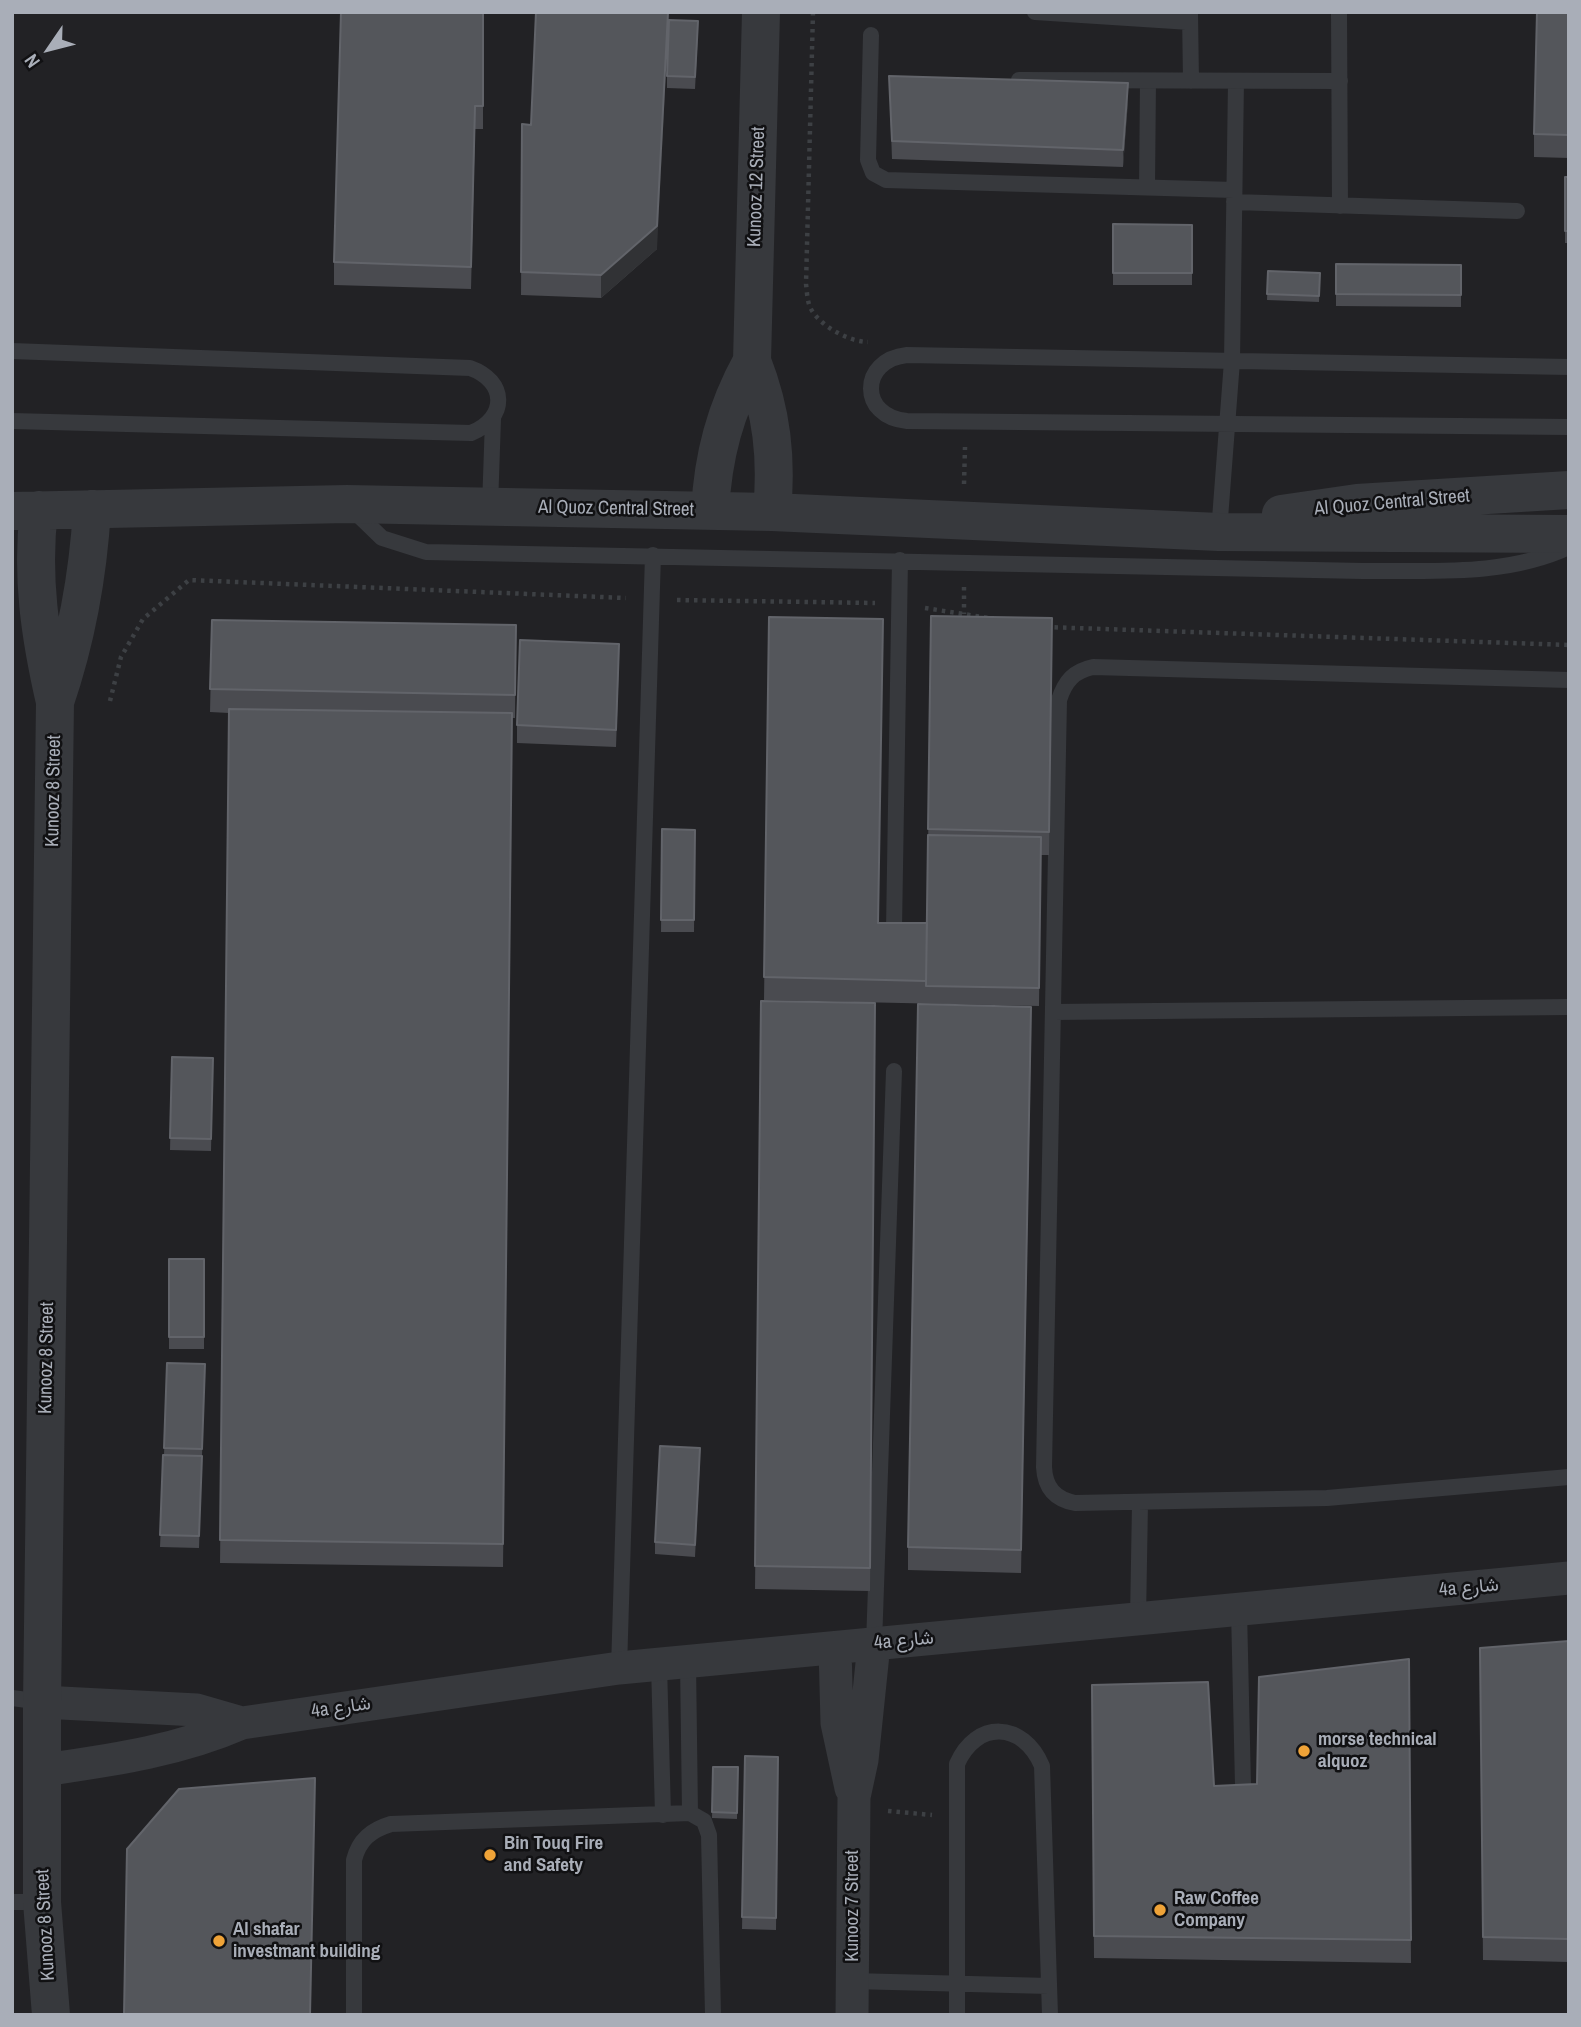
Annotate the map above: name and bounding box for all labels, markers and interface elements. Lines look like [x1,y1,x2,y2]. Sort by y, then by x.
north arrow [14,14,84,84]
text: N [18,49,46,73]
street label: Kunooz 12 Street [744,126,770,248]
street label: Al Quoz Central Street [1313,485,1471,521]
street label: Al Quoz Central Street [538,496,694,522]
street label: Kunooz 8 Street [42,735,66,847]
street label: Kunooz 8 Street [35,1302,59,1414]
street label: 4a شارع [1438,1574,1500,1602]
street label: 4a شارع [873,1627,935,1655]
street label: 4a شارع [310,1693,372,1723]
place label: morse technical alquoz [1318,1729,1437,1773]
marker: morse technical alquoz [1296,1743,1312,1759]
place label: Bin Touq Fire and Safety [504,1833,603,1877]
marker: Bin Touq Fire and Safety [482,1847,498,1863]
street label: Kunooz 7 Street [842,1850,864,1962]
street label: Kunooz 8 Street [32,1869,60,1981]
place label: Raw Coffee Company [1174,1888,1259,1932]
marker: Raw Coffee Company [1152,1902,1168,1918]
place label: Al shafar investmant building [233,1919,380,1963]
marker: Al shafar investmant building [211,1933,227,1949]

